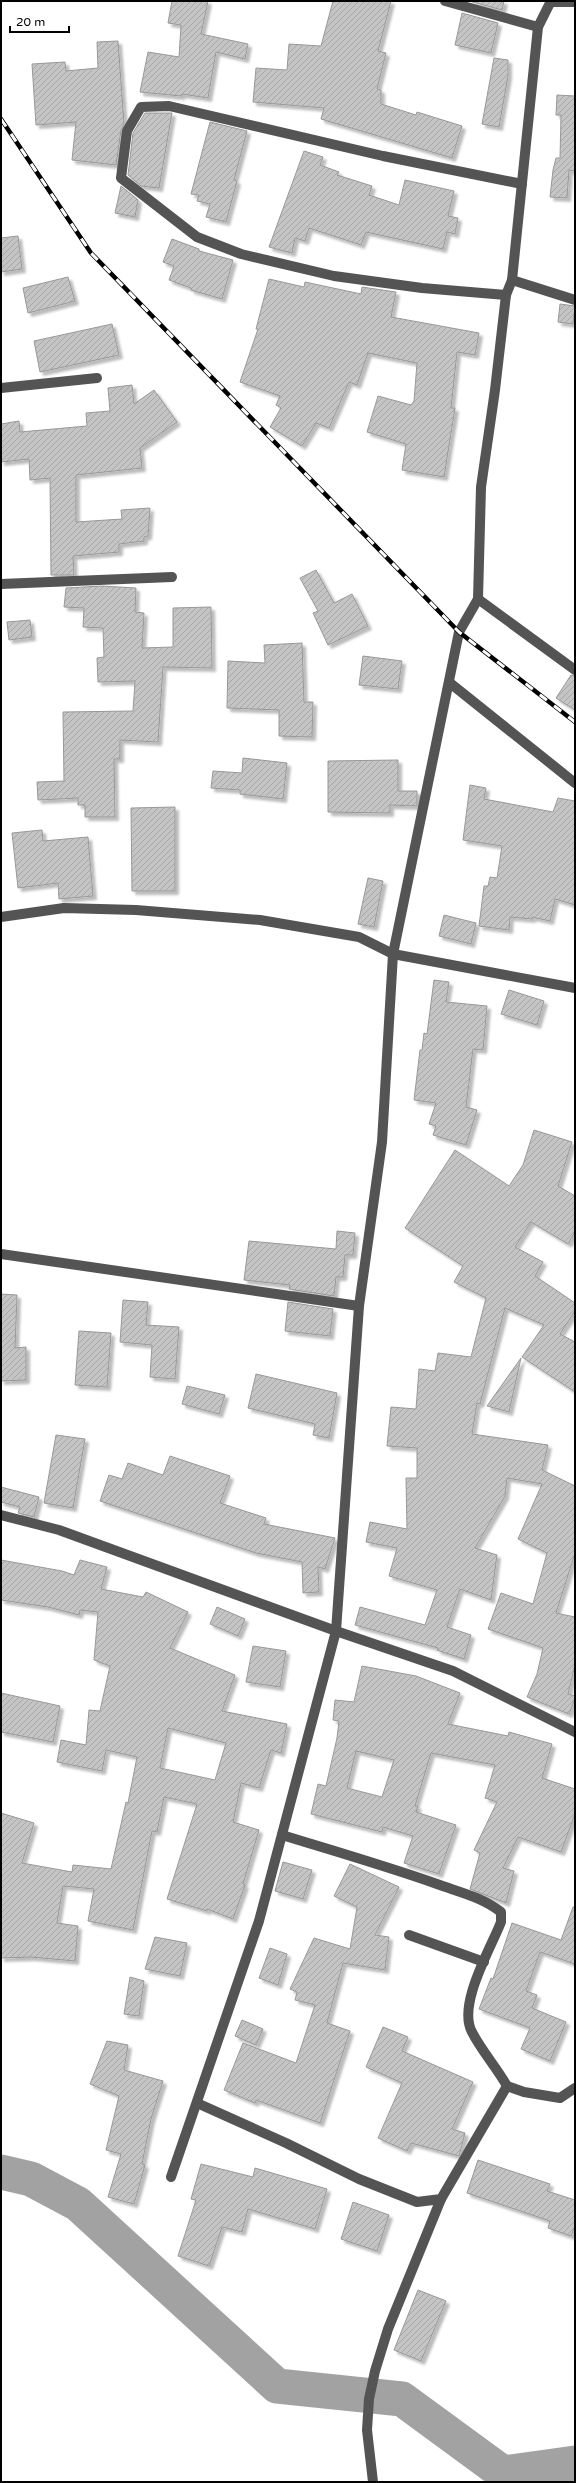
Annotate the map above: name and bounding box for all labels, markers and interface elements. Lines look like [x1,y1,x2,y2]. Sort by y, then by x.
scale bar [10,8,69,34]
text: 20 m [16,15,45,29]

